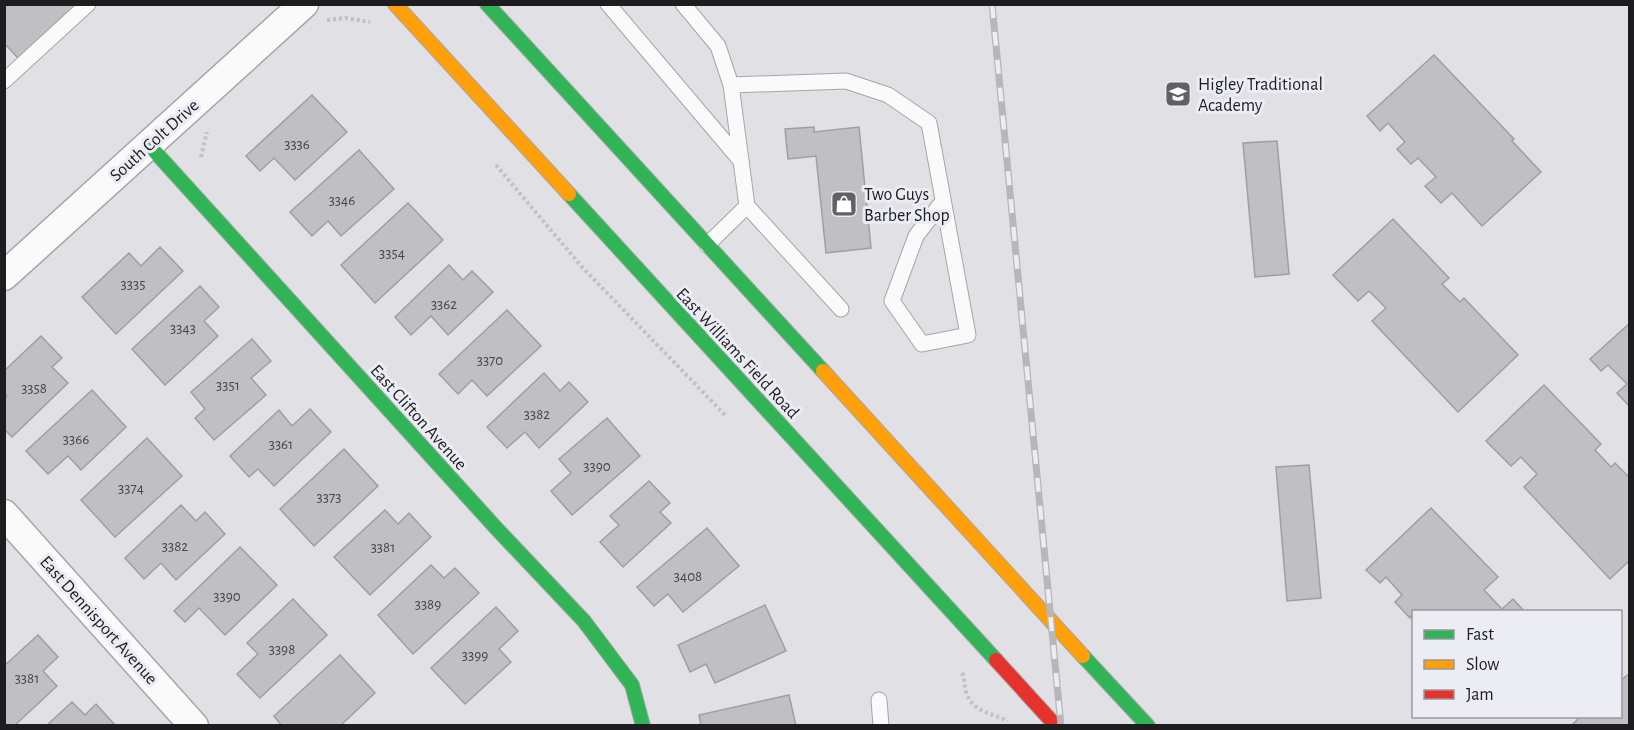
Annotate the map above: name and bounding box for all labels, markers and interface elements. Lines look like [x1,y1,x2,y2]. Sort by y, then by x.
place label: Higley Traditional Academy [1198,76,1323,115]
school or university icon: Higley Traditional Academy [1163,79,1193,109]
street label: South Colt Drive [107,96,203,185]
house number: 3336 [284,137,310,152]
place label: Two Guys Barber Shop [864,186,950,225]
shop icon: Two Guys Barber Shop [829,189,859,219]
house number: 3346 [329,193,355,208]
house number: 3354 [379,246,405,261]
house number: 3335 [121,277,145,292]
street label: East Williams Field Road [672,285,802,422]
house number: 3362 [431,297,457,312]
house number: 3343 [170,321,196,336]
house number: 3370 [477,353,503,368]
street label: East Clifton Avenue [367,362,470,474]
house number: 3351 [216,378,240,393]
house number: 3358 [21,381,47,396]
house number: 3382 [524,407,550,422]
house number: 3366 [63,432,89,447]
house number: 3361 [269,437,293,452]
house number: 3390 [583,459,611,474]
house number: 3374 [118,481,144,496]
house number: 3373 [317,490,341,505]
house number: 3382 [162,539,188,554]
house number: 3381 [371,540,395,555]
street label: East Dennisport Avenue [36,553,161,688]
house number: 3408 [674,569,702,584]
house number: 3390 [213,589,241,604]
house number: 3389 [415,597,441,612]
legend [1412,610,1622,718]
text: Fast [1466,626,1494,644]
house number: 3398 [269,642,295,657]
house number: 3399 [462,648,488,663]
text: Slow [1466,656,1499,674]
house number: 3381 [15,671,39,686]
text: Jam [1466,686,1494,704]

